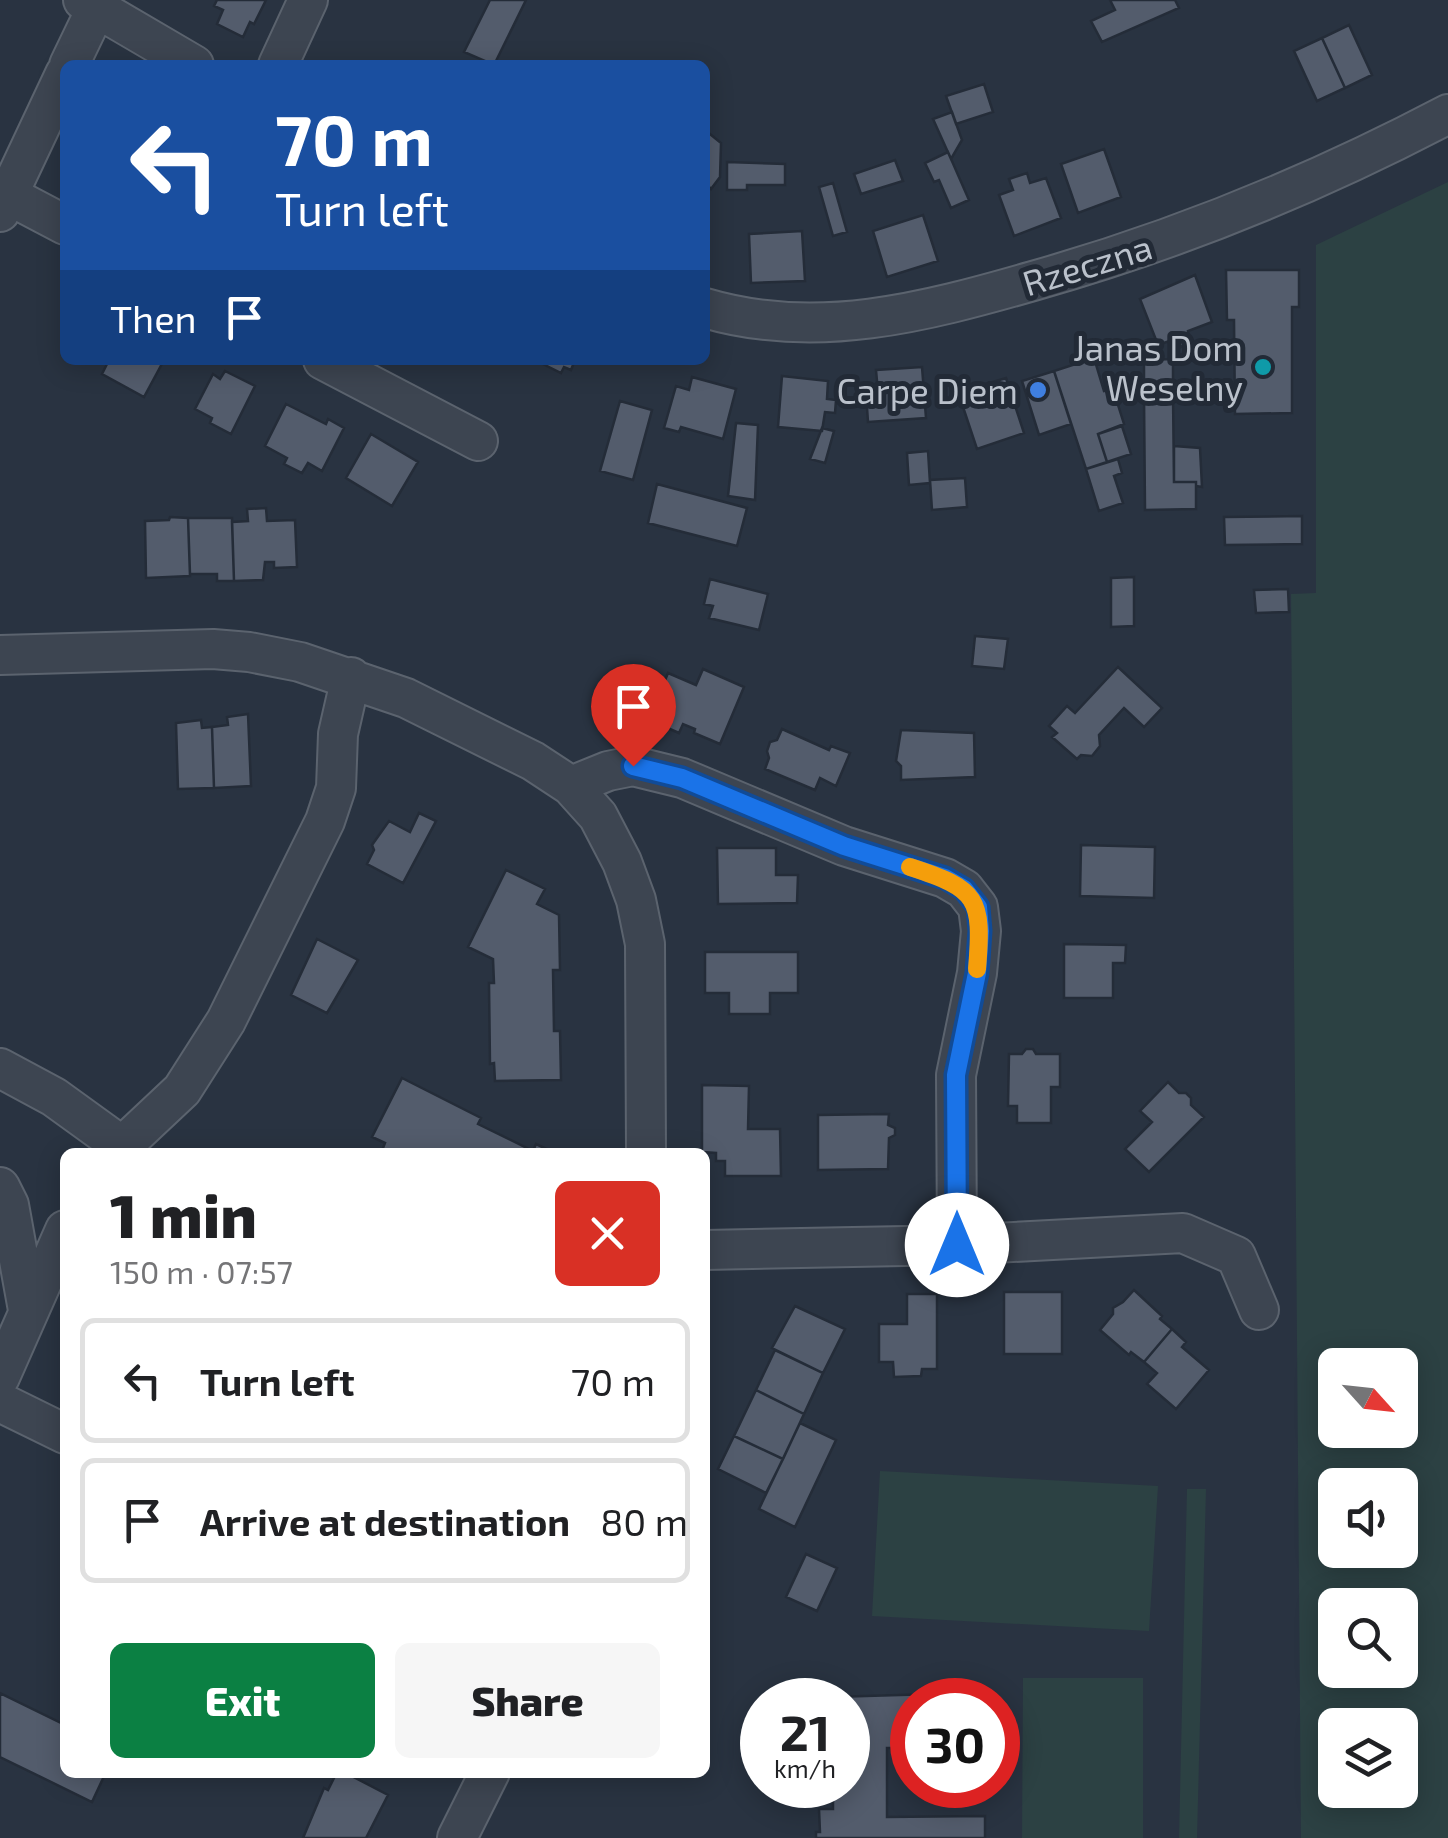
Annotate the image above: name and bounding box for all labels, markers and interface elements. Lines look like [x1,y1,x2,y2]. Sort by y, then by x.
text: 70 m [275,96,433,180]
icon: left [110,100,240,230]
text: Turn left [275,181,449,235]
street label: Rzeczna [1017,225,1157,303]
icon: arrive [217,290,272,345]
text: Then [110,295,197,341]
place label: Janas Dom Weselny [1073,326,1243,408]
marker: Janas Dom Weselny [1252,356,1274,378]
place label: Carpe Diem [837,369,1018,411]
marker: Carpe Diem [1027,379,1049,401]
pin [591,664,676,767]
icon: arrive [606,679,661,734]
text: 1 min [110,1178,257,1250]
button: close [555,1181,660,1286]
position arrow [905,1193,1009,1297]
text: 150 m · 07:57 [110,1252,293,1290]
north arrow [1318,1348,1418,1448]
map controls [1318,1348,1418,1808]
icon: left [115,1353,170,1408]
text: Turn left [200,1358,355,1404]
text: 70 m [571,1358,655,1404]
button: sound [1318,1468,1418,1568]
icon: arrive [115,1493,170,1548]
text: Arrive at destination [200,1498,570,1544]
text: 80 m [600,1498,688,1544]
button: search [1318,1588,1418,1688]
button: Exit [110,1643,375,1758]
button: Share [395,1643,660,1758]
speed limit sign: 30 [890,1678,1020,1808]
text: 21 [780,1701,830,1761]
button: layers [1318,1708,1418,1808]
text: km/h [774,1753,836,1783]

